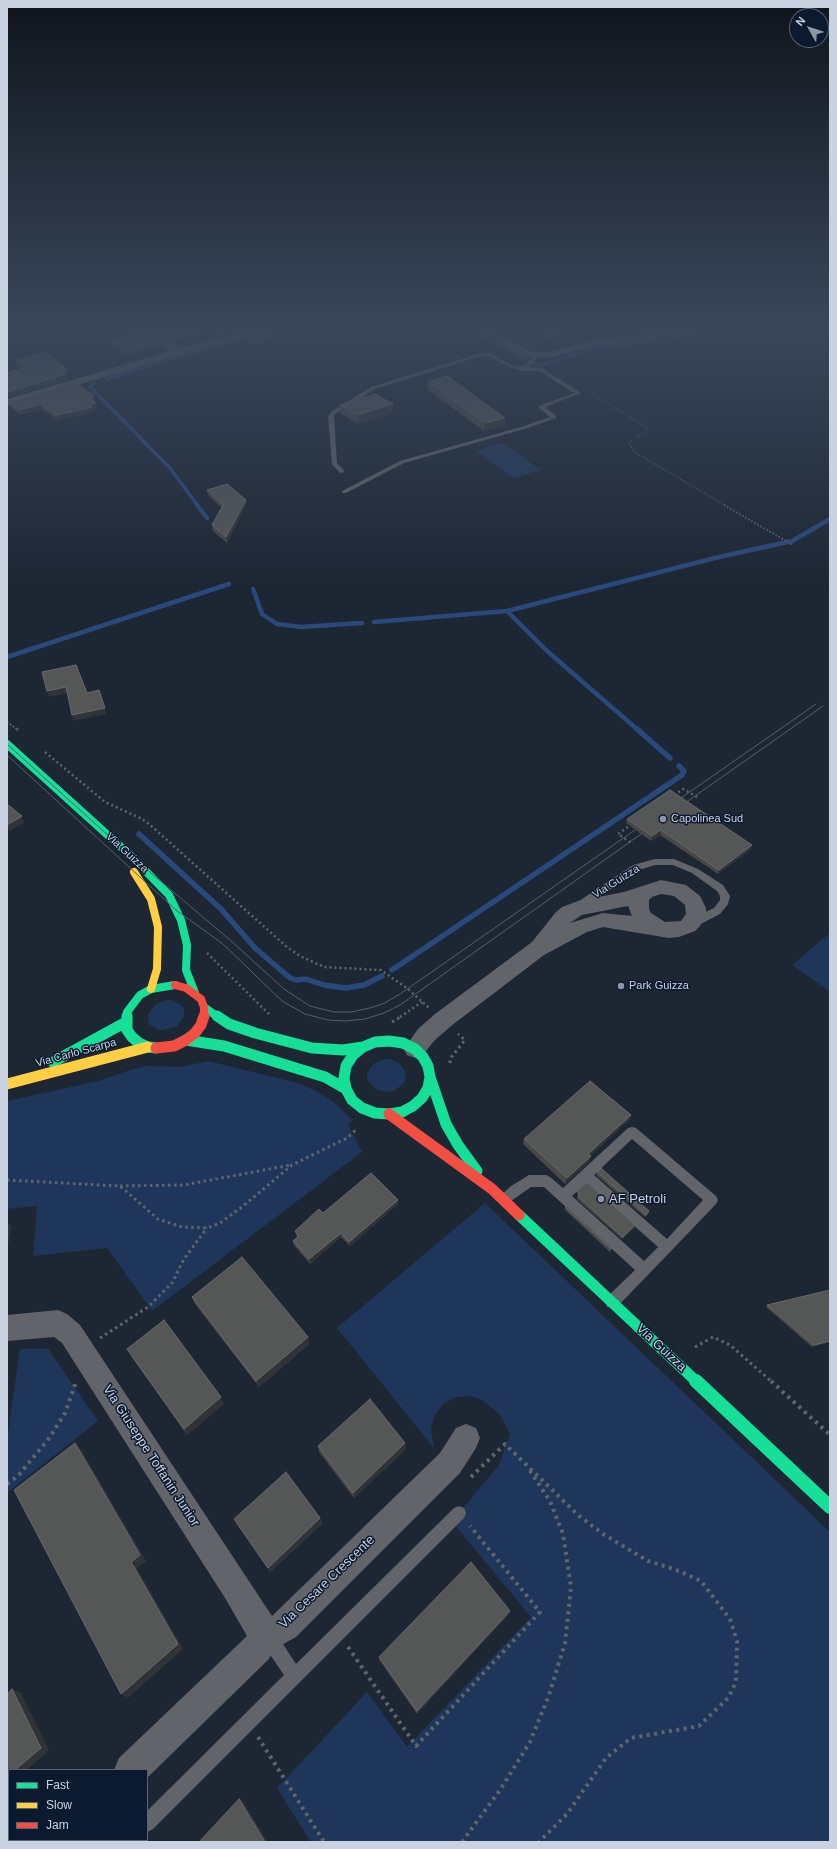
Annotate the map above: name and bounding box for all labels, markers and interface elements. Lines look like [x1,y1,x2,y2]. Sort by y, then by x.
north arrow [789,8,829,48]
text: N [793,14,808,28]
place label: Capolinea Sud [671,812,743,826]
marker: Capolinea Sud [658,814,668,824]
street label: Via Guizza [103,830,151,876]
street label: Via Guizza [590,862,642,902]
place label: Park Guizza [629,979,689,993]
marker: Park Guizza [616,981,626,991]
street label: Via Carlo Scarpa [34,1036,118,1070]
place label: AF Petroli [609,1191,666,1207]
marker: AF Petroli [596,1194,606,1204]
street label: Via Guizza [633,1321,689,1375]
street label: Via Giuseppe Toffanin Junior [99,1382,203,1530]
street label: Via Cesare Crescente [276,1532,378,1632]
legend [8,1769,148,1841]
text: Fast [46,1778,69,1792]
text: Slow [46,1798,72,1812]
text: Jam [46,1818,69,1832]

